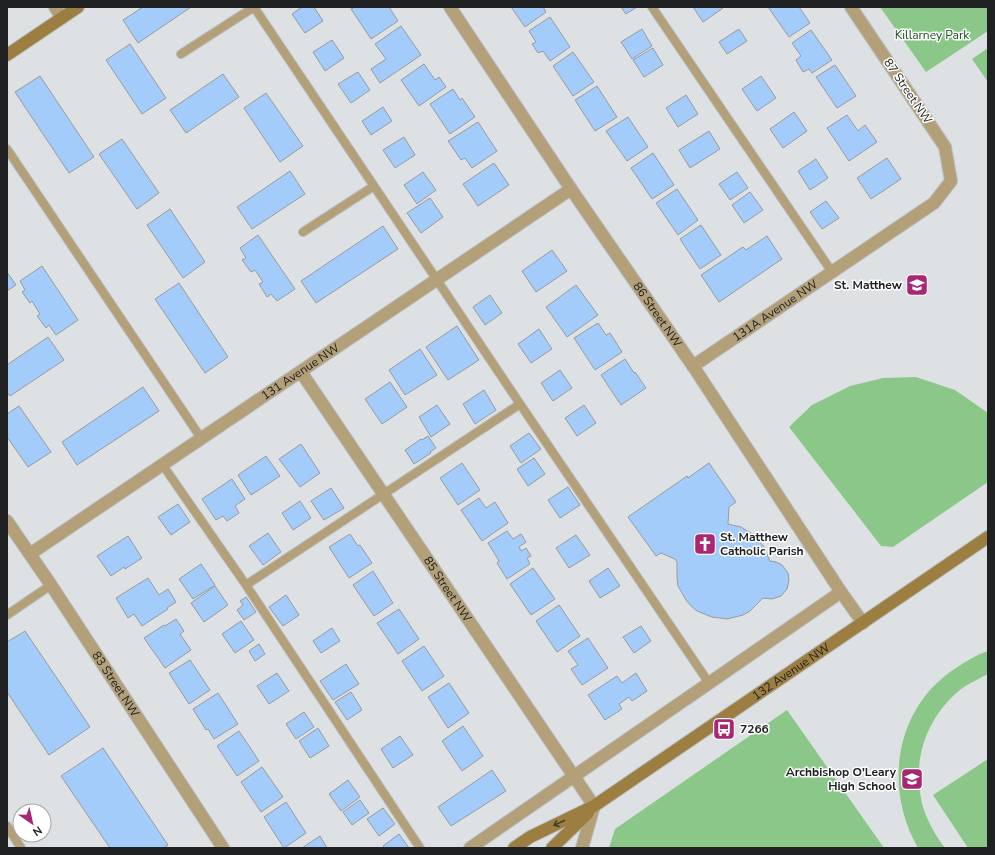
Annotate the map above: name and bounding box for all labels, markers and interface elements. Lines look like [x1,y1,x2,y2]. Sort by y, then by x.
park label: Killarney Park [895,27,970,43]
street label: 87 Street NW [880,55,936,127]
school or university icon: St. Matthew [904,272,930,298]
street label: 131A Avenue NW [729,276,821,345]
place label: St. Matthew [834,277,903,293]
street label: 86 Street NW [630,279,686,350]
street label: 131 Avenue NW [258,340,342,404]
place label: St. Matthew Catholic Parish [720,529,804,559]
church icon: St. Matthew Catholic Parish [692,531,718,557]
street label: 85 Street NW [420,553,475,625]
street label: 132 Avenue NW [749,639,833,704]
street label: 83 Street NW [88,648,143,720]
bus stop icon: 7266 [711,716,737,742]
place label: 7266 [740,721,769,737]
place label: Archbishop O'Leary High School [786,764,897,794]
school or university icon: Archbishop O'Leary High School [899,766,925,792]
north arrow [12,803,52,843]
one-way arrow [553,820,565,827]
text: N [30,822,45,839]

